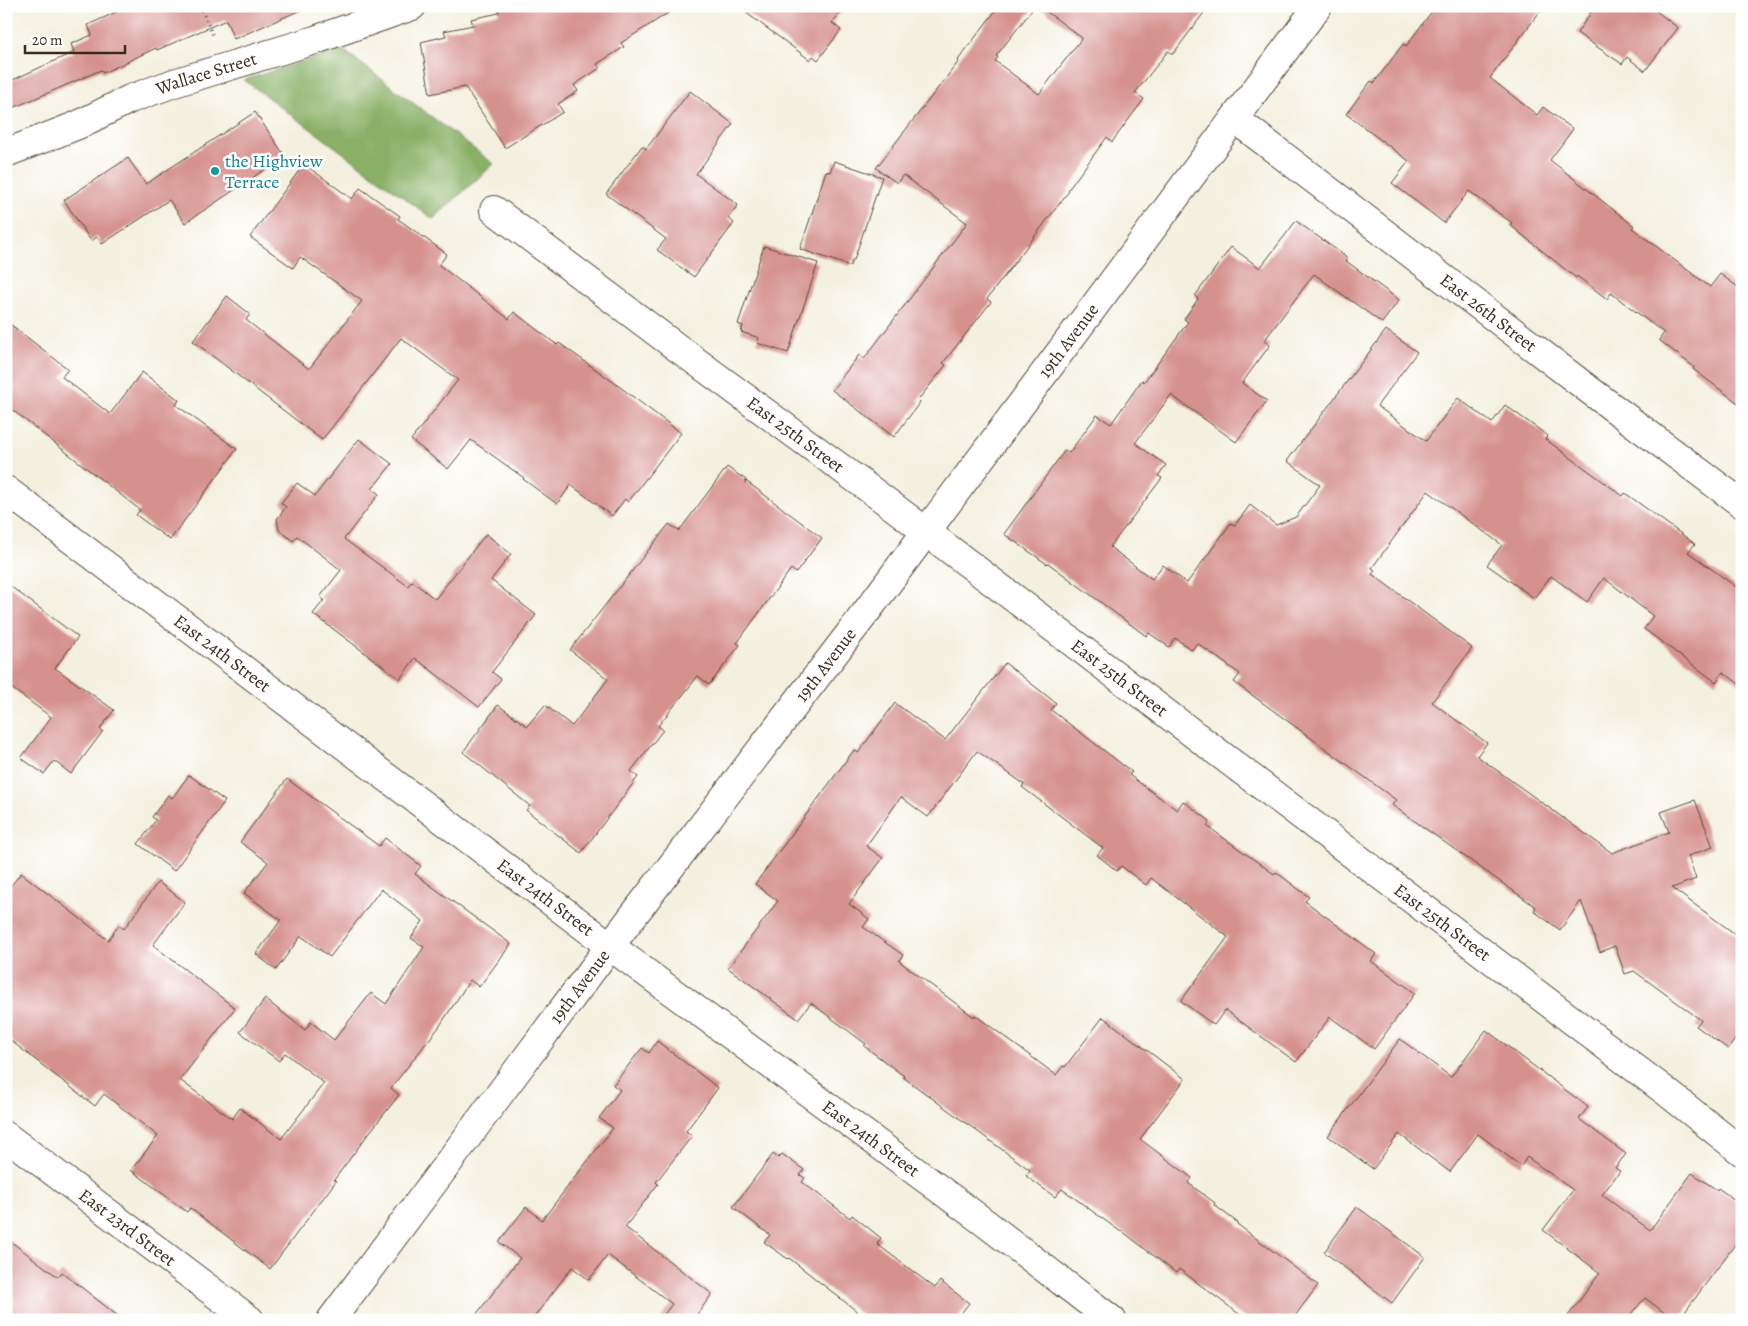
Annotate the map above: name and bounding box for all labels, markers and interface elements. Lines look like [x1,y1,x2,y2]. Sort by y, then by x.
scale bar [25,22,125,54]
text: 20 m [32,30,63,50]
street label: Wallace Street [152,46,260,101]
place label: the Highview Terrace [225,149,323,194]
marker: the Highview Terrace [209,165,221,177]
street label: East 26th Street [1435,268,1542,358]
street label: 19th Avenue [1033,299,1104,383]
street label: East 25th Street [742,391,849,478]
street label: East 24th Street [169,609,276,698]
street label: 19th Avenue [790,623,862,707]
street label: East 25th Street [1066,634,1173,722]
street label: East 24th Street [492,853,599,942]
street label: East 25th Street [1389,878,1496,967]
street label: 19th Avenue [544,944,615,1029]
street label: East 24th Street [817,1095,925,1183]
street label: East 23rd Street [74,1183,181,1272]

